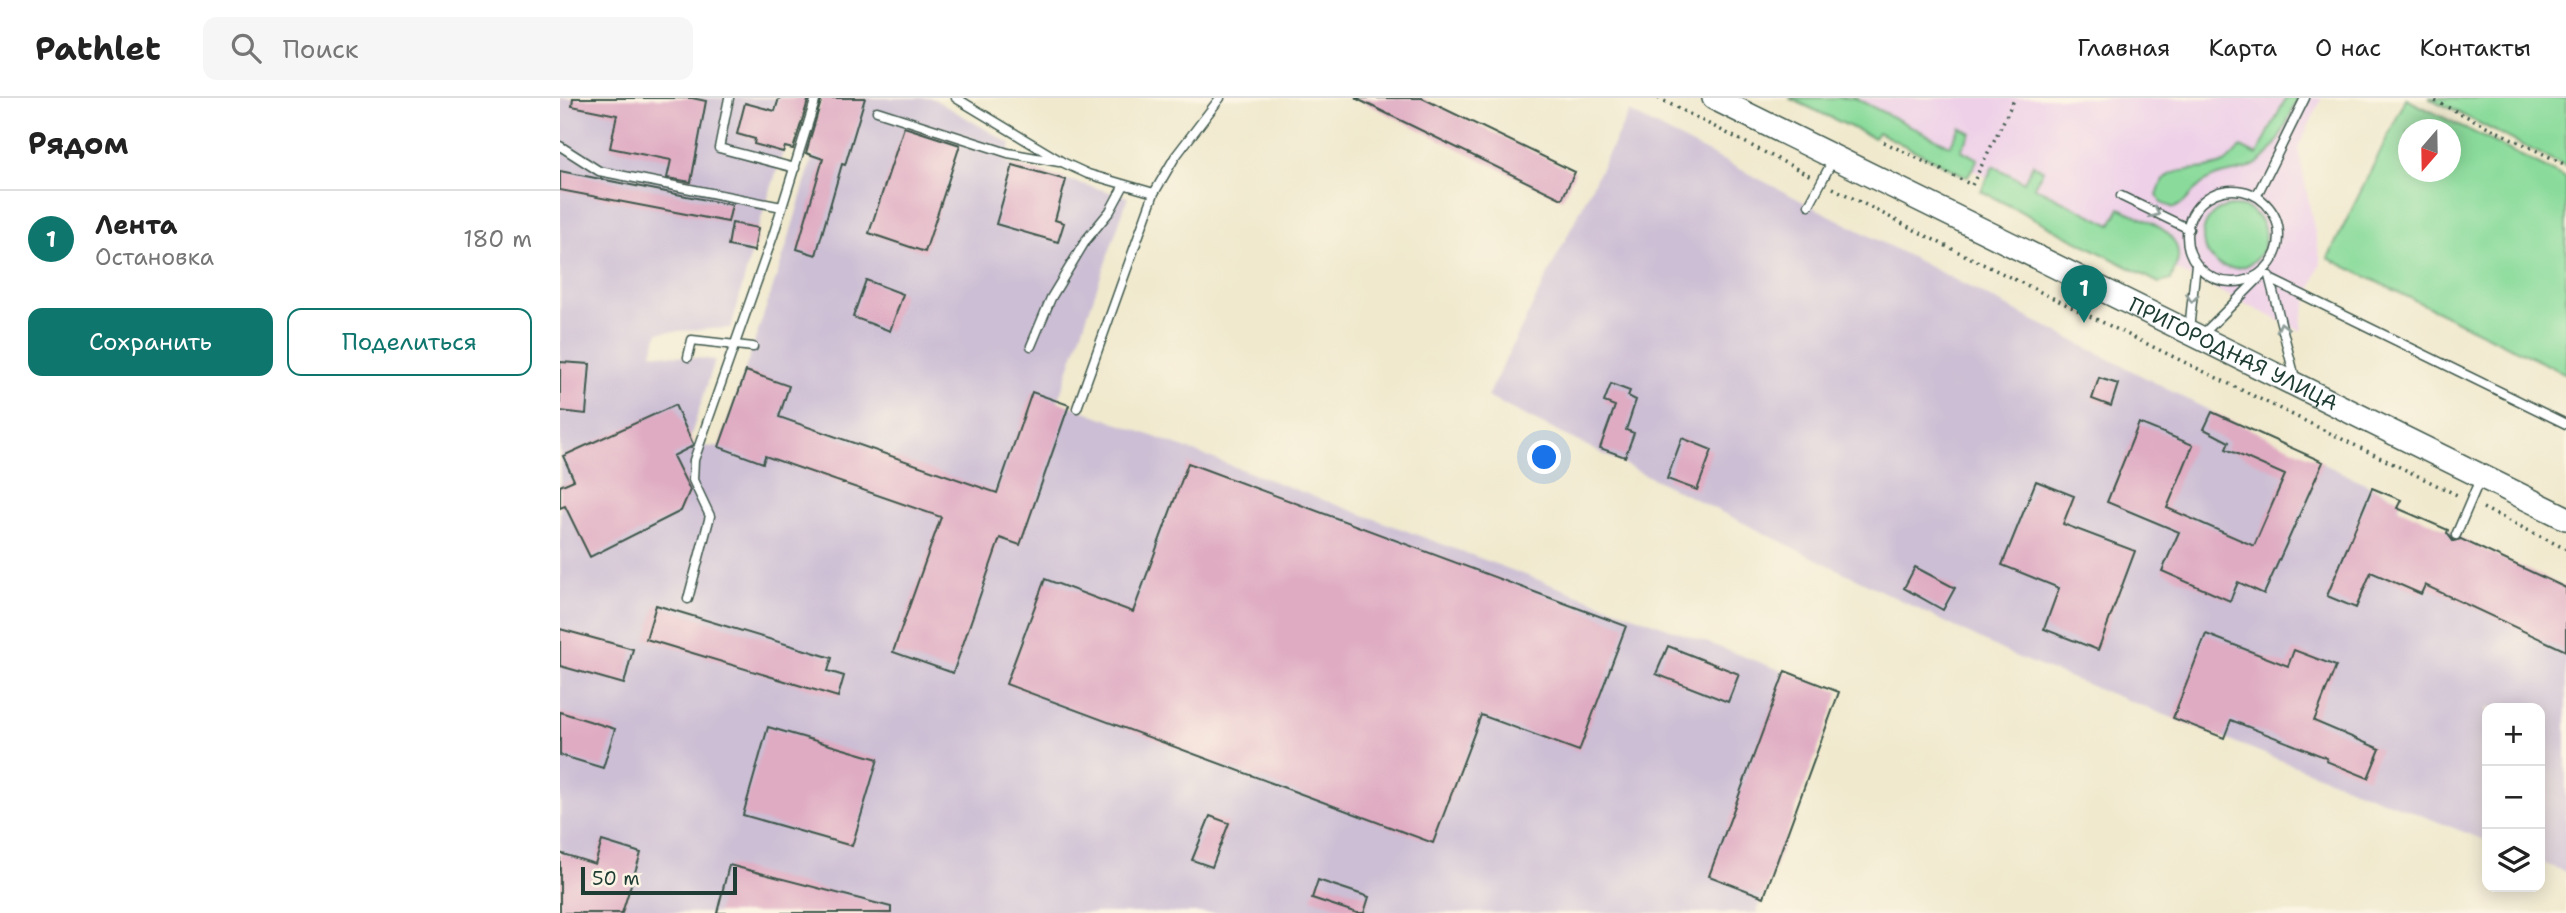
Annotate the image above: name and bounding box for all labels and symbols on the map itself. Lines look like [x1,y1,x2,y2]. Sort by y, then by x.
north arrow [2398,119,2461,182]
one-way arrow [2148,204,2160,218]
pin: 1 [2061,265,2107,323]
street label: ПРИГОРОДНАЯ УЛИЦА [2124,291,2342,417]
one-way arrow [2185,292,2200,303]
one-way arrow [2276,321,2290,333]
your location [1527,440,1561,474]
scale bar [581,864,737,896]

